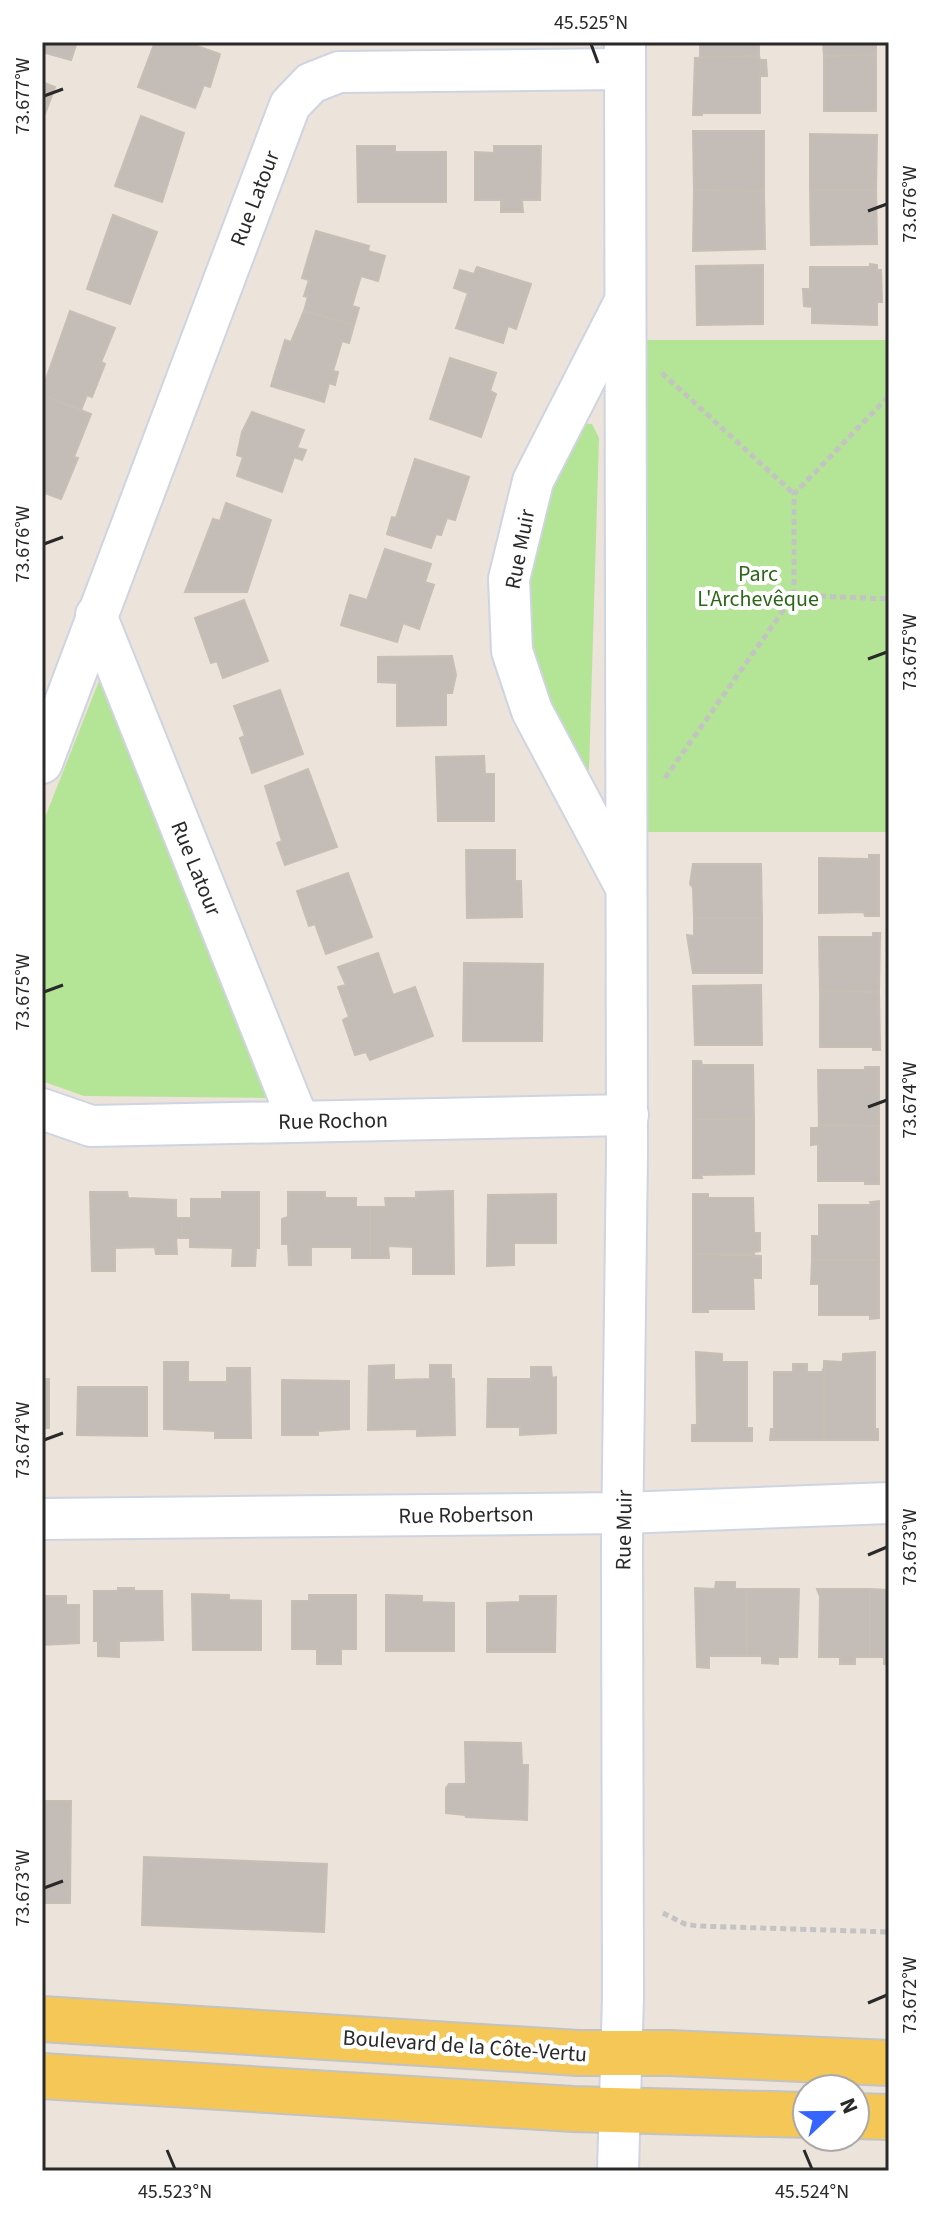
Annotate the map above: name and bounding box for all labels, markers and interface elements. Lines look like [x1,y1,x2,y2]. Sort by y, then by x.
text: 45.525°N [554,9,628,37]
text: 73.677°W [9,57,37,135]
street label: Rue Latour [222,146,288,251]
text: 73.676°W [896,165,924,243]
text: 73.676°W [9,505,37,583]
street label: Rue Muir [497,506,543,592]
park label: Parc L'Archevêque [697,558,819,615]
text: 73.675°W [896,613,924,691]
street label: Rue Latour [163,816,230,921]
text: 73.675°W [9,953,37,1031]
text: 73.674°W [896,1061,924,1139]
street label: Rue Rochon [278,1104,388,1138]
text: 73.674°W [9,1401,37,1479]
street label: Rue Muir [607,1489,641,1571]
street label: Rue Robertson [398,1498,534,1532]
text: 73.673°W [896,1508,924,1586]
text: 73.673°W [9,1849,37,1927]
text: 73.672°W [896,1956,924,2034]
street label: Boulevard de la Côte-Vertu [342,2021,588,2070]
north arrow [791,2073,871,2153]
text: N [831,2093,866,2119]
text: 45.523°N [138,2178,212,2206]
text: 45.524°N [775,2178,849,2206]

